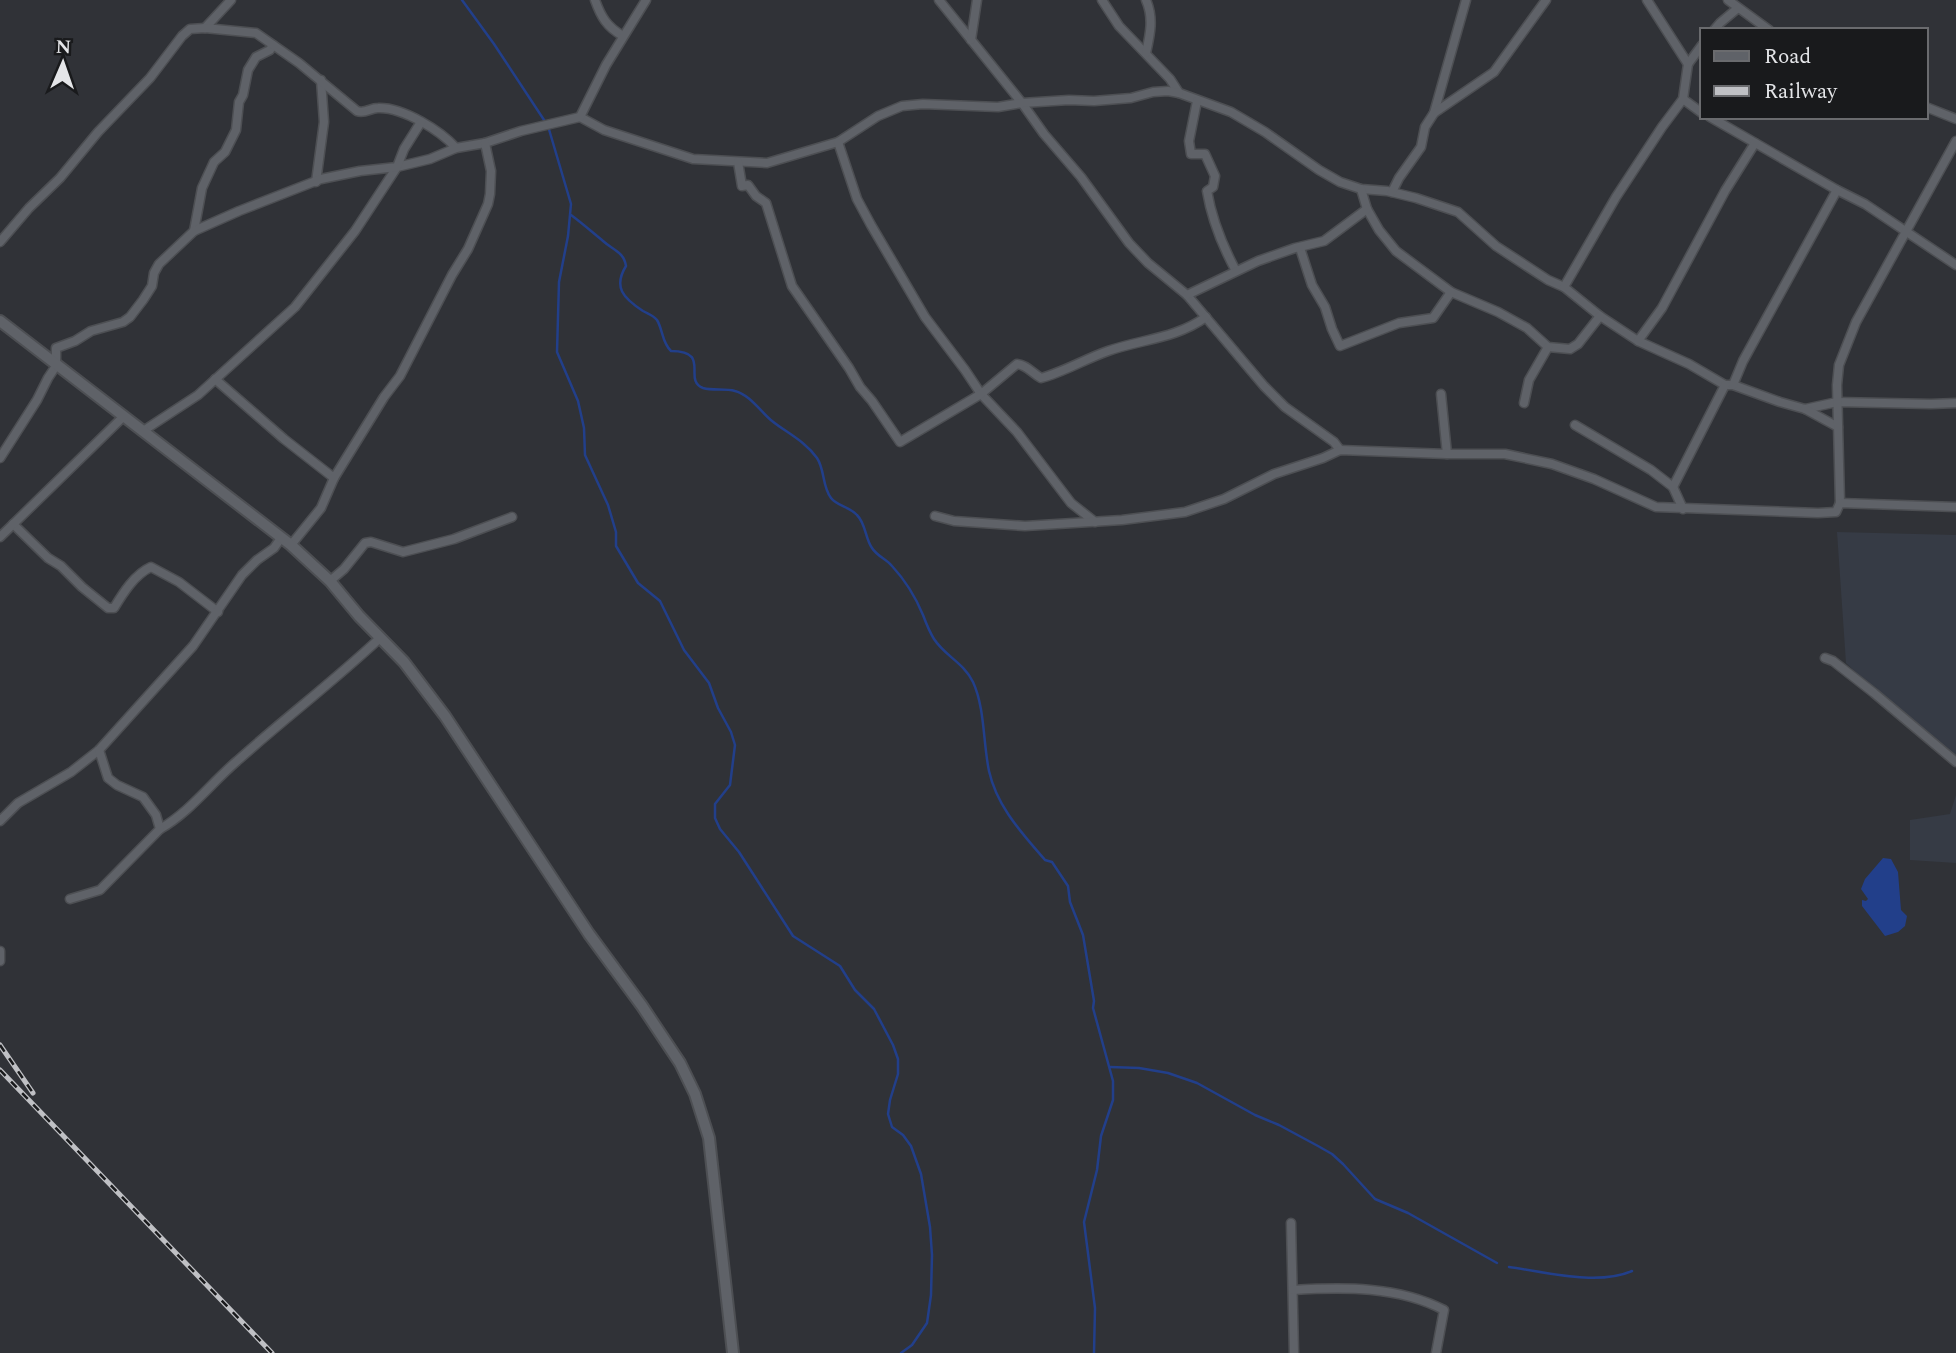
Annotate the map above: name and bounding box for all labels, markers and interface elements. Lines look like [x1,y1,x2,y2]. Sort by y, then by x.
north arrow [28,28,98,98]
legend [1700,28,1928,119]
text: N [55,33,72,62]
text: Road [1764,41,1811,73]
text: Railway [1764,76,1838,108]

